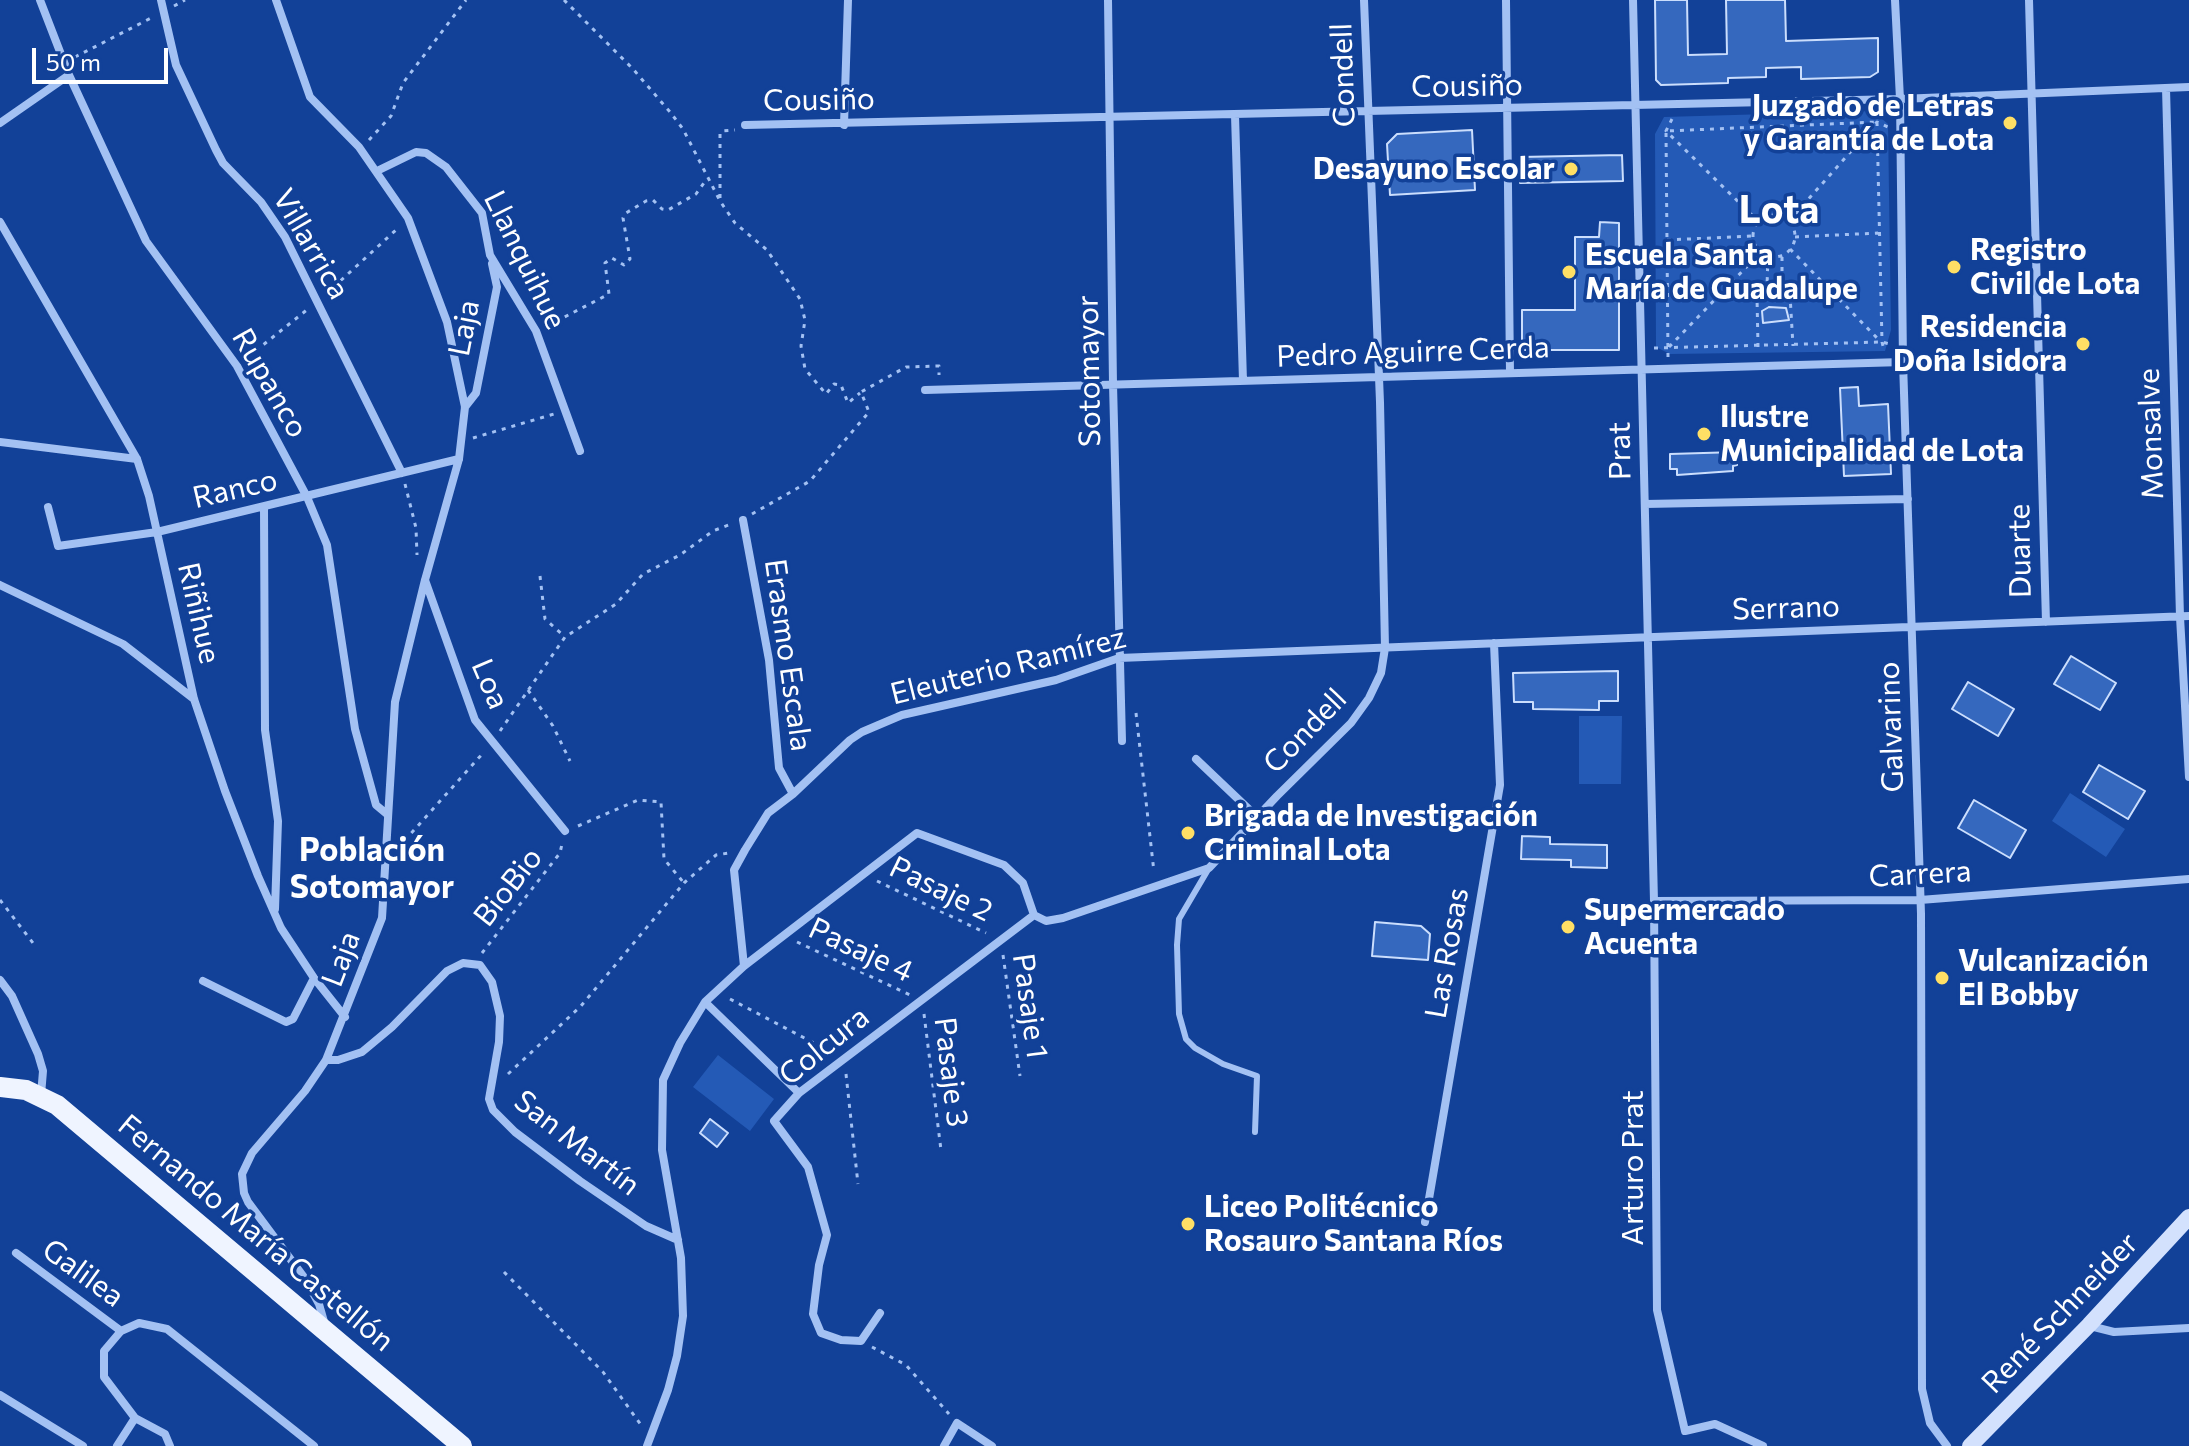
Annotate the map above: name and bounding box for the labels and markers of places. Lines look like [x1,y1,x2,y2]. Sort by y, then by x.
place label: Juzgado de Letras y Garantía de Lota [1744,88,1994,158]
marker: Juzgado de Letras y Garantía de Lota [2001,114,2019,132]
place label: Desayuno Escolar [1313,151,1555,187]
marker: Desayuno Escolar [1562,160,1580,178]
place label: Registro Civil de Lota [1970,232,2140,302]
place label: Escuela Santa María de Guadalupe [1585,237,1858,308]
marker: Registro Civil de Lota [1945,258,1963,276]
marker: Escuela Santa María de Guadalupe [1560,263,1578,281]
place label: Residencia Doña Isidora [1893,309,2067,380]
marker: Residencia Doña Isidora [2074,335,2092,353]
place label: Ilustre Municipalidad de Lota [1720,399,2024,470]
marker: Ilustre Municipalidad de Lota [1695,425,1713,443]
place label: Brigada de Investigación Criminal Lota [1204,798,1538,868]
marker: Brigada de Investigación Criminal Lota [1179,824,1197,842]
place label: Supermercado Acuenta [1584,892,1785,962]
marker: Supermercado Acuenta [1559,918,1577,936]
place label: Vulcanización El Bobby [1958,943,2149,1014]
marker: Vulcanización El Bobby [1933,969,1951,987]
place label: Liceo Politécnico Rosauro Santana Ríos [1204,1189,1503,1260]
marker: Liceo Politécnico Rosauro Santana Ríos [1179,1215,1197,1233]

